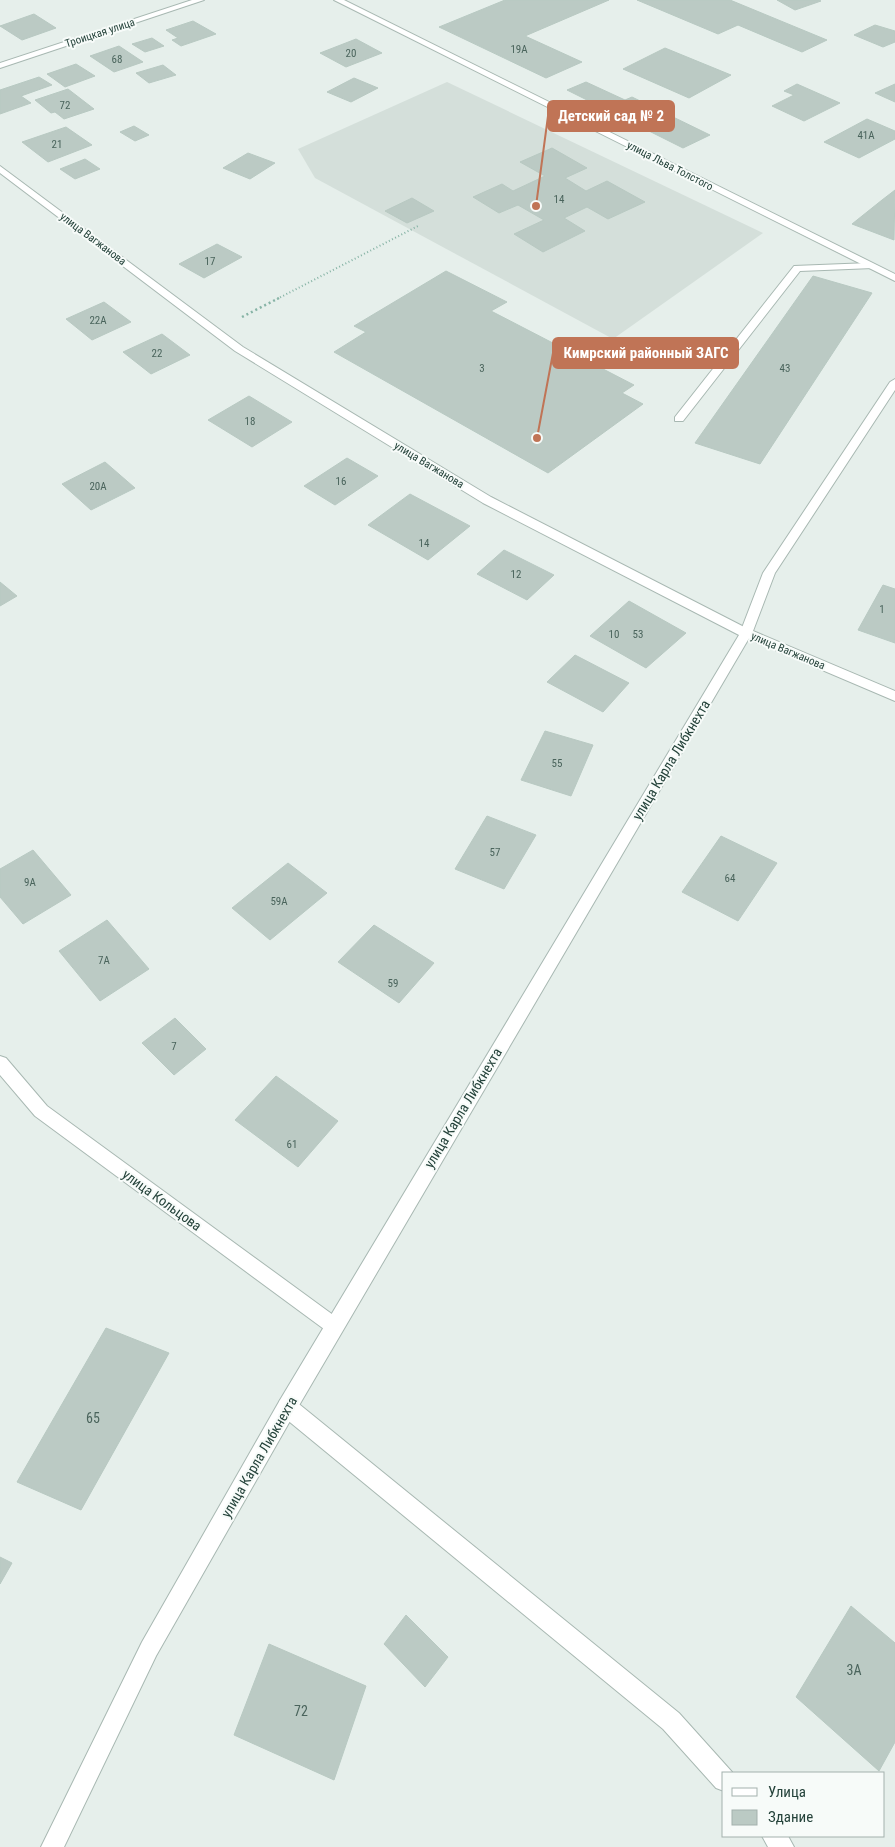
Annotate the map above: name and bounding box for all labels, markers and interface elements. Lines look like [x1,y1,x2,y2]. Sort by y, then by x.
street label: Троицкая улица [64,16,136,50]
house number: 19А [510,43,528,56]
house number: 20 [346,47,356,60]
house number: 68 [112,53,122,66]
house number: 72 [60,99,70,112]
callout: Детский сад № 2 [548,101,674,131]
text: Детский сад № 2 [558,107,664,125]
house number: 41А [857,129,875,142]
house number: 21 [52,138,62,151]
street label: улица Льва Толстого [625,139,716,194]
house number: 14 [554,193,565,206]
street label: улица Вагжанова [58,210,128,268]
house number: 17 [205,255,215,268]
house number: 22А [89,314,107,327]
callout: Кимрский районный ЗАГС [553,338,738,368]
text: Кимрский районный ЗАГС [563,344,729,362]
house number: 22 [152,347,162,360]
house number: 3 [479,362,485,375]
house number: 43 [780,362,790,375]
house number: 18 [245,415,255,428]
street label: улица Вагжанова [392,439,466,491]
house number: 16 [336,475,346,488]
house number: 20А [89,480,107,493]
house number: 14 [419,537,430,550]
house number: 12 [511,568,521,581]
house number: 1 [879,603,885,616]
house number: 10 [609,628,619,641]
house number: 53 [633,628,643,641]
street label: улица Вагжанова [749,630,827,672]
street label: улица Карла Либкнехта [629,697,713,823]
house number: 55 [552,757,562,770]
house number: 57 [490,846,500,859]
house number: 64 [725,872,736,885]
house number: 9А [24,876,37,889]
house number: 59А [270,895,288,908]
house number: 7А [98,954,111,967]
house number: 59 [388,977,398,990]
house number: 7 [171,1040,177,1053]
street label: улица Карла Либкнехта [421,1045,505,1171]
house number: 61 [287,1138,297,1151]
street label: улица Кольцова [119,1166,205,1234]
street label: улица Карла Либкнехта [218,1394,300,1520]
house number: 65 [86,1410,100,1426]
house number: 3А [847,1662,861,1678]
house number: 72 [294,1703,308,1719]
legend [722,1772,885,1837]
text: Улица [768,1783,806,1801]
text: Здание [768,1808,813,1826]

